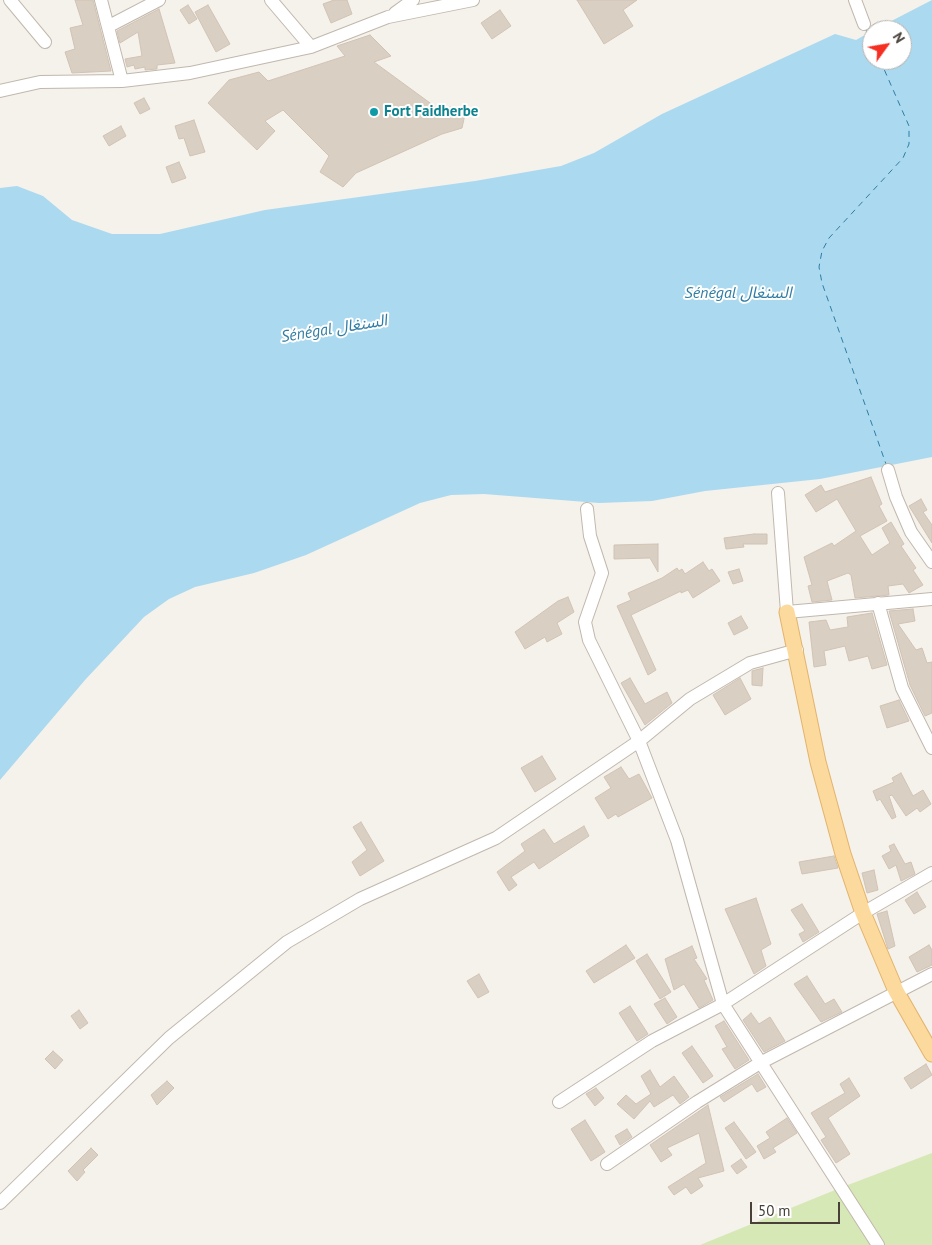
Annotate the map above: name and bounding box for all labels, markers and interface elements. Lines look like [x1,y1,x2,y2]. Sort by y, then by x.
north arrow [862,20,912,70]
text: N [889,29,909,46]
place label: Fort Faidherbe [384,103,478,121]
marker: Fort Faidherbe [368,106,380,118]
water label: Sénégal السنغال [685,283,791,303]
water label: Sénégal السنغال [280,311,388,347]
scale bar [752,1192,842,1224]
text: 50 m [758,1201,791,1220]

